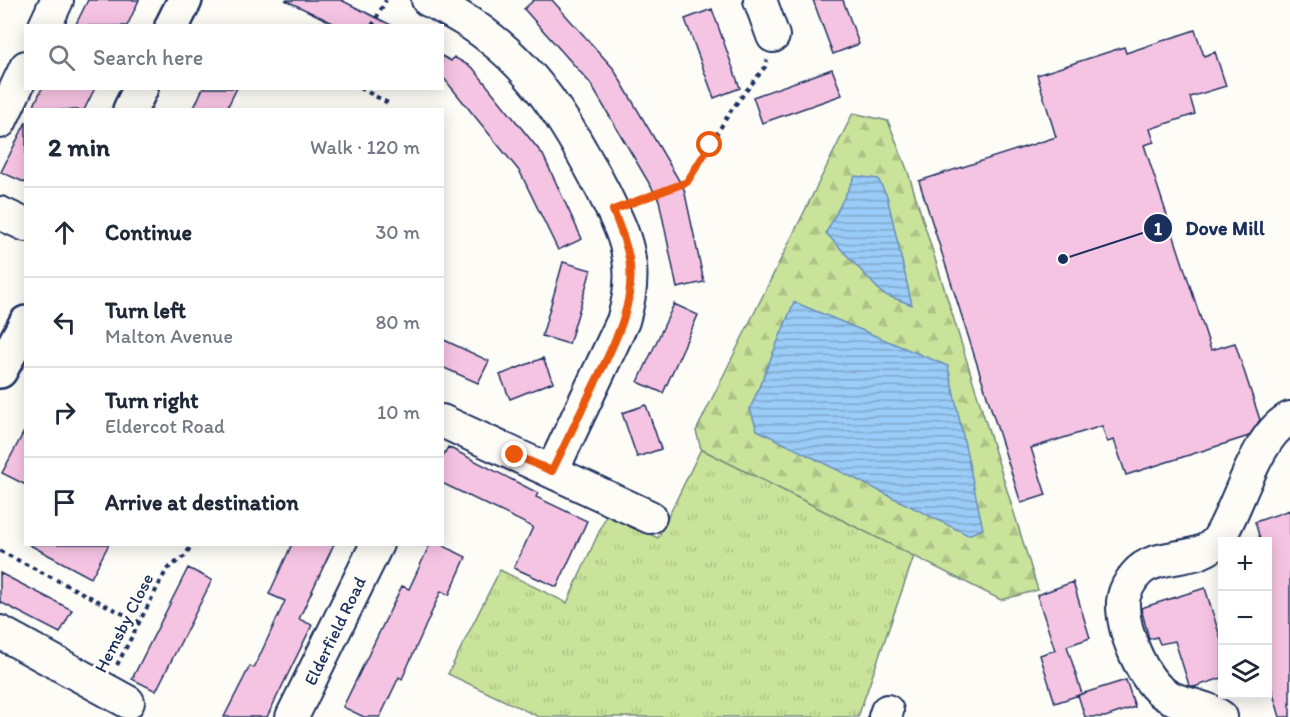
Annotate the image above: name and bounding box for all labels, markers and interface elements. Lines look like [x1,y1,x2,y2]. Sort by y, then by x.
search box [24,24,444,90]
icon: search [45,41,78,74]
text: Search here [93,44,203,71]
text: 2 min [48,131,110,163]
route start [696,131,722,157]
text: Walk · 120 m [310,135,420,159]
callout: Dove Mill [1143,209,1276,247]
icon: ahead [48,216,81,249]
text: Dove Mill [1185,216,1265,240]
text: 1 [1154,218,1163,240]
text: Continue [105,219,192,246]
text: 30 m [375,220,420,244]
text: Turn left [105,297,186,324]
icon: left [48,306,81,339]
text: 80 m [375,310,420,334]
text: Malton Avenue [105,324,233,348]
text: Turn right [105,387,199,414]
icon: right [48,396,81,429]
text: 10 m [377,400,420,424]
text: Eldercot Road [105,414,225,438]
route end [501,441,527,467]
icon: arrive [48,486,81,519]
text: Arrive at destination [105,489,299,516]
map controls [1218,537,1272,699]
button: + [1218,537,1272,591]
street label: Hemsby Close [90,570,158,676]
street label: Elderfield Road [299,573,371,689]
button: − [1218,591,1272,645]
button: layers [1218,645,1272,699]

